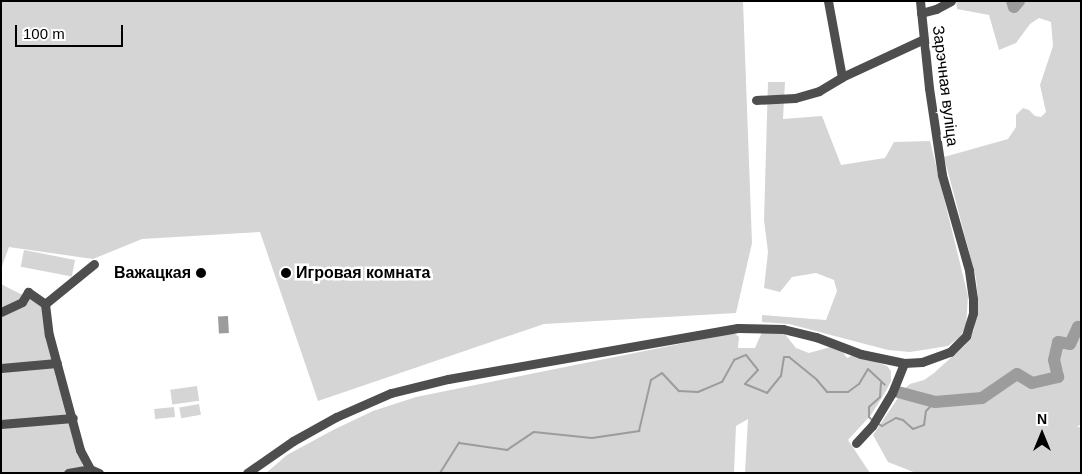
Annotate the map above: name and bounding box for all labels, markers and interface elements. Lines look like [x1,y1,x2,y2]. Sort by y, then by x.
scale bar [18,15,125,47]
text: 100 m [23,25,65,42]
street label: Зарэчная вуліца [928,25,962,147]
place label: Важацкая [114,263,191,283]
place label: Игровая комната [296,263,431,283]
marker: Важацкая [195,267,207,279]
marker: Игровая комната [280,267,292,279]
north arrow [1017,409,1067,459]
text: N [1037,411,1047,427]

